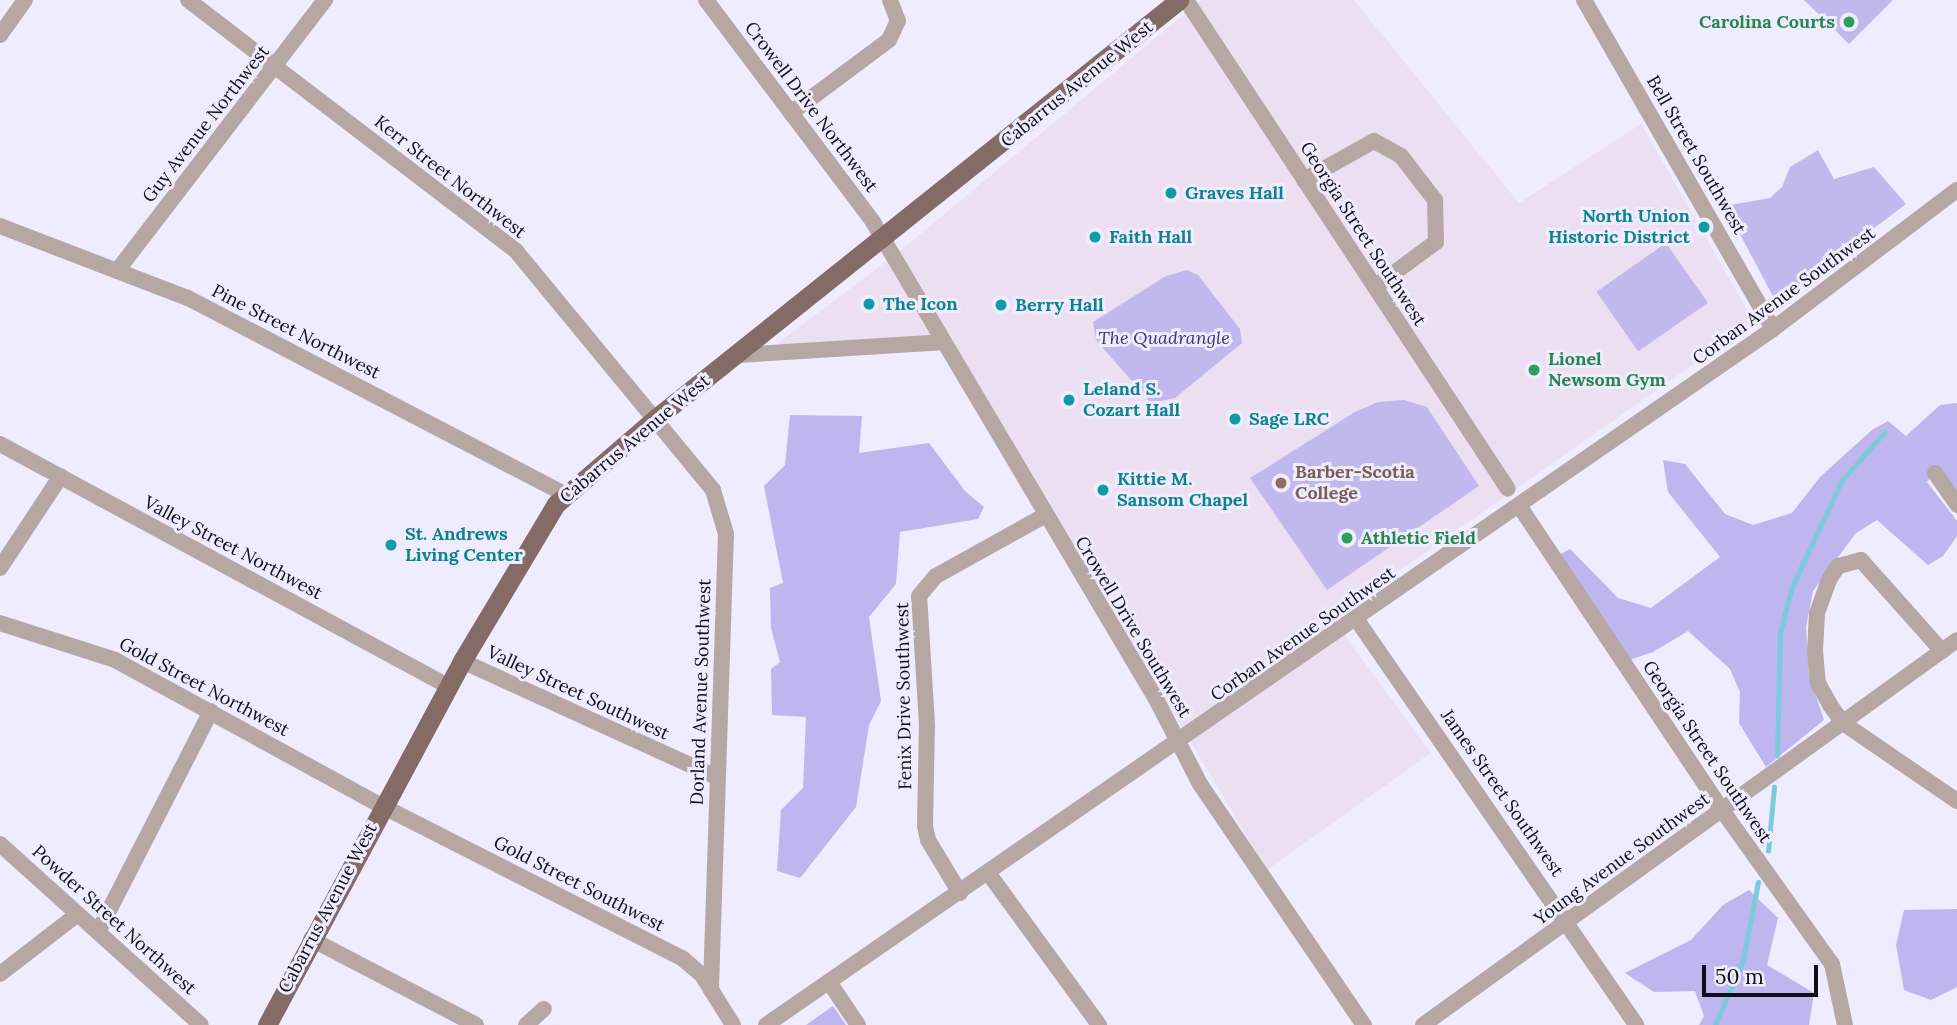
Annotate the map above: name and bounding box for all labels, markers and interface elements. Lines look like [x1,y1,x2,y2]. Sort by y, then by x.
place label: Carolina Courts [1699,11,1835,33]
marker: Carolina Courts [1841,14,1857,30]
street label: Cabarrus Avenue West [997,16,1157,152]
street label: Crowell Drive Northwest [740,18,882,196]
street label: Guy Avenue Northwest [138,41,274,207]
street label: Bell Street Southwest [1642,72,1750,238]
street label: Kerr Street Northwest [370,111,530,243]
street label: Georgia Street Southwest [1295,138,1431,330]
place label: Graves Hall [1185,182,1284,204]
marker: Graves Hall [1163,185,1179,201]
place label: North Union Historic District [1548,206,1690,248]
marker: North Union Historic District [1696,219,1712,235]
street label: Corban Avenue Southwest [1688,222,1880,370]
place label: Faith Hall [1109,226,1192,248]
marker: Faith Hall [1087,229,1103,245]
street label: Pine Street Northwest [208,280,384,384]
place label: The Icon [883,293,958,315]
place label: Berry Hall [1015,294,1104,316]
marker: The Icon [861,296,877,312]
marker: Berry Hall [993,297,1009,313]
park label: The Quadrangle [1098,327,1230,349]
place label: Lionel Newsom Gym [1548,349,1666,392]
marker: Lionel Newsom Gym [1526,362,1542,378]
street label: Cabarrus Avenue West [556,370,714,508]
place label: Leland S. Cozart Hall [1083,379,1180,422]
marker: Leland S. Cozart Hall [1061,392,1077,408]
place label: Sage LRC [1249,408,1329,430]
marker: Sage LRC [1227,411,1243,427]
place label: Barber-Scotia College [1295,462,1415,504]
place label: Kittie M. Sansom Chapel [1117,469,1248,512]
marker: Barber-Scotia College [1273,475,1289,491]
marker: Kittie M. Sansom Chapel [1095,482,1111,498]
street label: Valley Street Northwest [140,492,326,604]
place label: St. Andrews Living Center [405,524,523,566]
place label: Athletic Field [1361,527,1476,549]
marker: Athletic Field [1339,530,1355,546]
street label: Crowell Drive Southwest [1070,533,1196,721]
marker: St. Andrews Living Center [383,537,399,553]
street label: Corban Avenue Southwest [1207,562,1399,706]
street label: Dorland Avenue Southwest [686,578,716,806]
street label: Fenix Drive Southwest [892,602,916,790]
street label: Gold Street Northwest [115,633,293,741]
street label: Valley Street Southwest [483,641,673,745]
street label: Georgia Street Southwest [1638,657,1776,847]
street label: James Street Southwest [1436,705,1568,881]
street label: Young Avenue Southwest [1530,788,1714,930]
street label: Cabarrus Avenue West [274,819,382,997]
street label: Gold Street Southwest [490,832,668,936]
street label: Powder Street Northwest [28,841,200,999]
scale bar [1705,951,1820,995]
text: 50 m [1715,963,1764,990]

